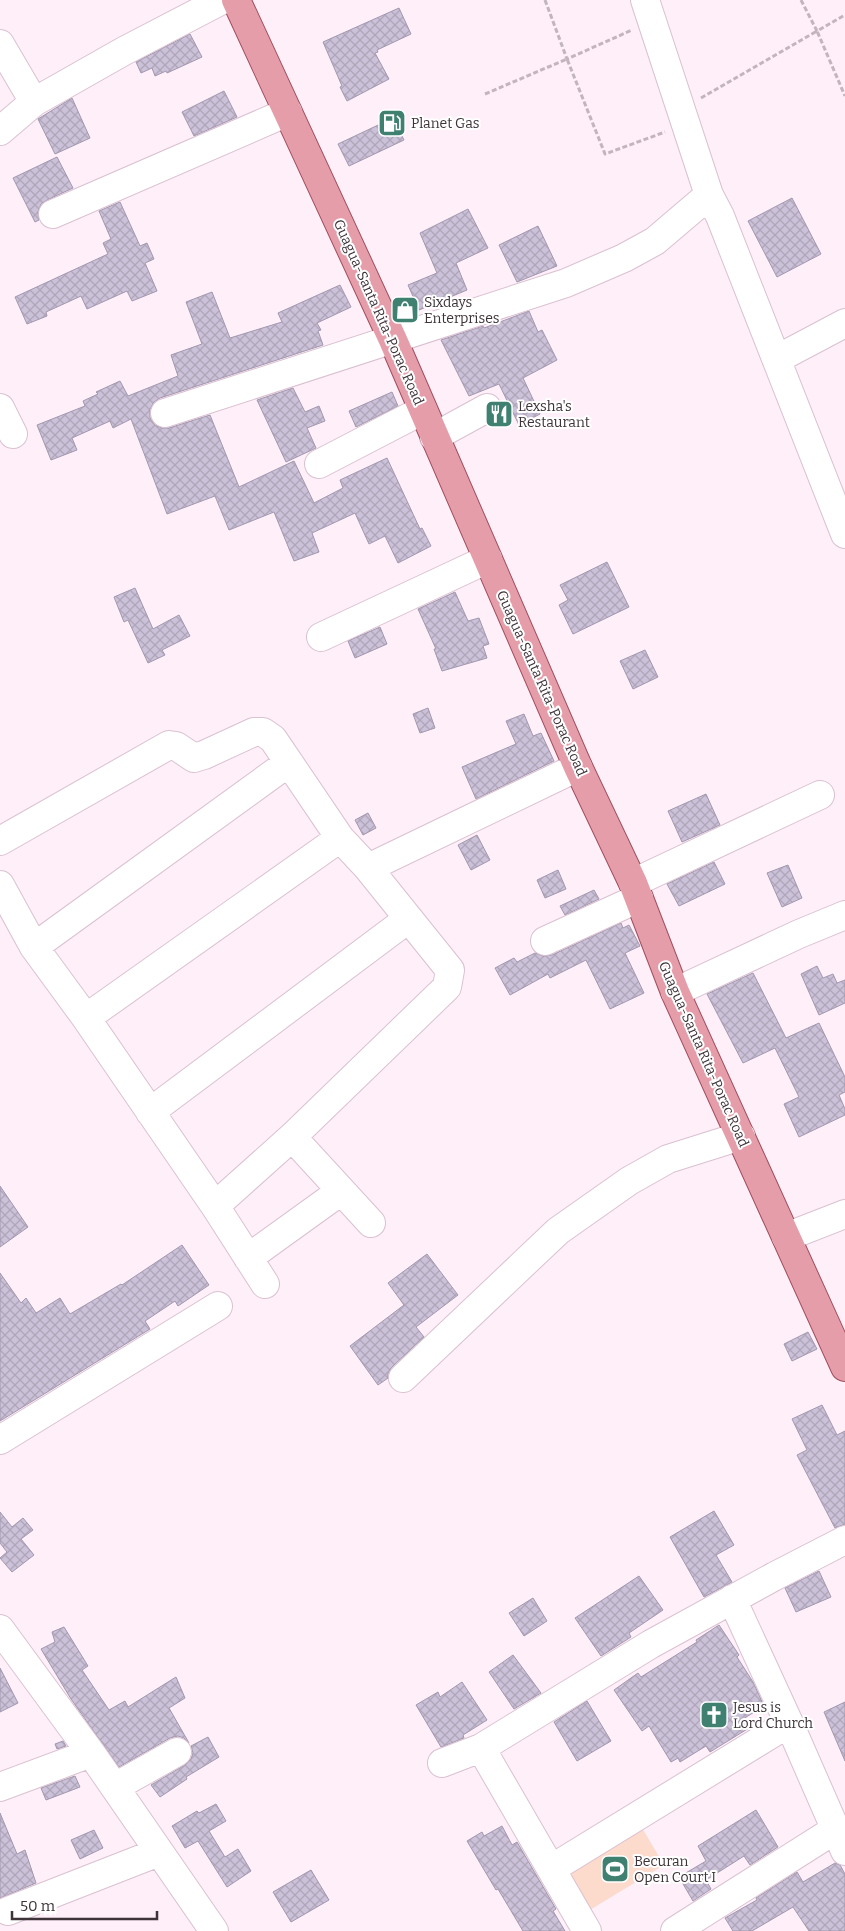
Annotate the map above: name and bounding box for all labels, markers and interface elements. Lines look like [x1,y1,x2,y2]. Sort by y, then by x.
fuel station icon: Planet Gas [377,108,407,138]
place label: Planet Gas [411,115,480,132]
street label: Guagua-Santa Rita-Porac Road [330,217,427,408]
place label: Sixdays Enterprises [424,294,500,327]
shop icon: Sixdays Enterprises [390,295,420,325]
place label: Lexsha's Restaurant [518,398,590,431]
restaurant icon: Lexsha's Restaurant [484,399,514,429]
street label: Guagua-Santa Rita-Porac Road [493,588,590,779]
street label: Guagua-Santa Rita-Porac Road [655,959,752,1150]
place label: Jesus is Lord Church [732,1699,813,1732]
church icon: Jesus is Lord Church [699,1700,729,1730]
place label: Becuran Open Court I [634,1853,716,1886]
sports icon: Becuran Open Court I [600,1854,630,1884]
scale bar [12,1888,158,1920]
text: 50 m [20,1897,56,1915]

